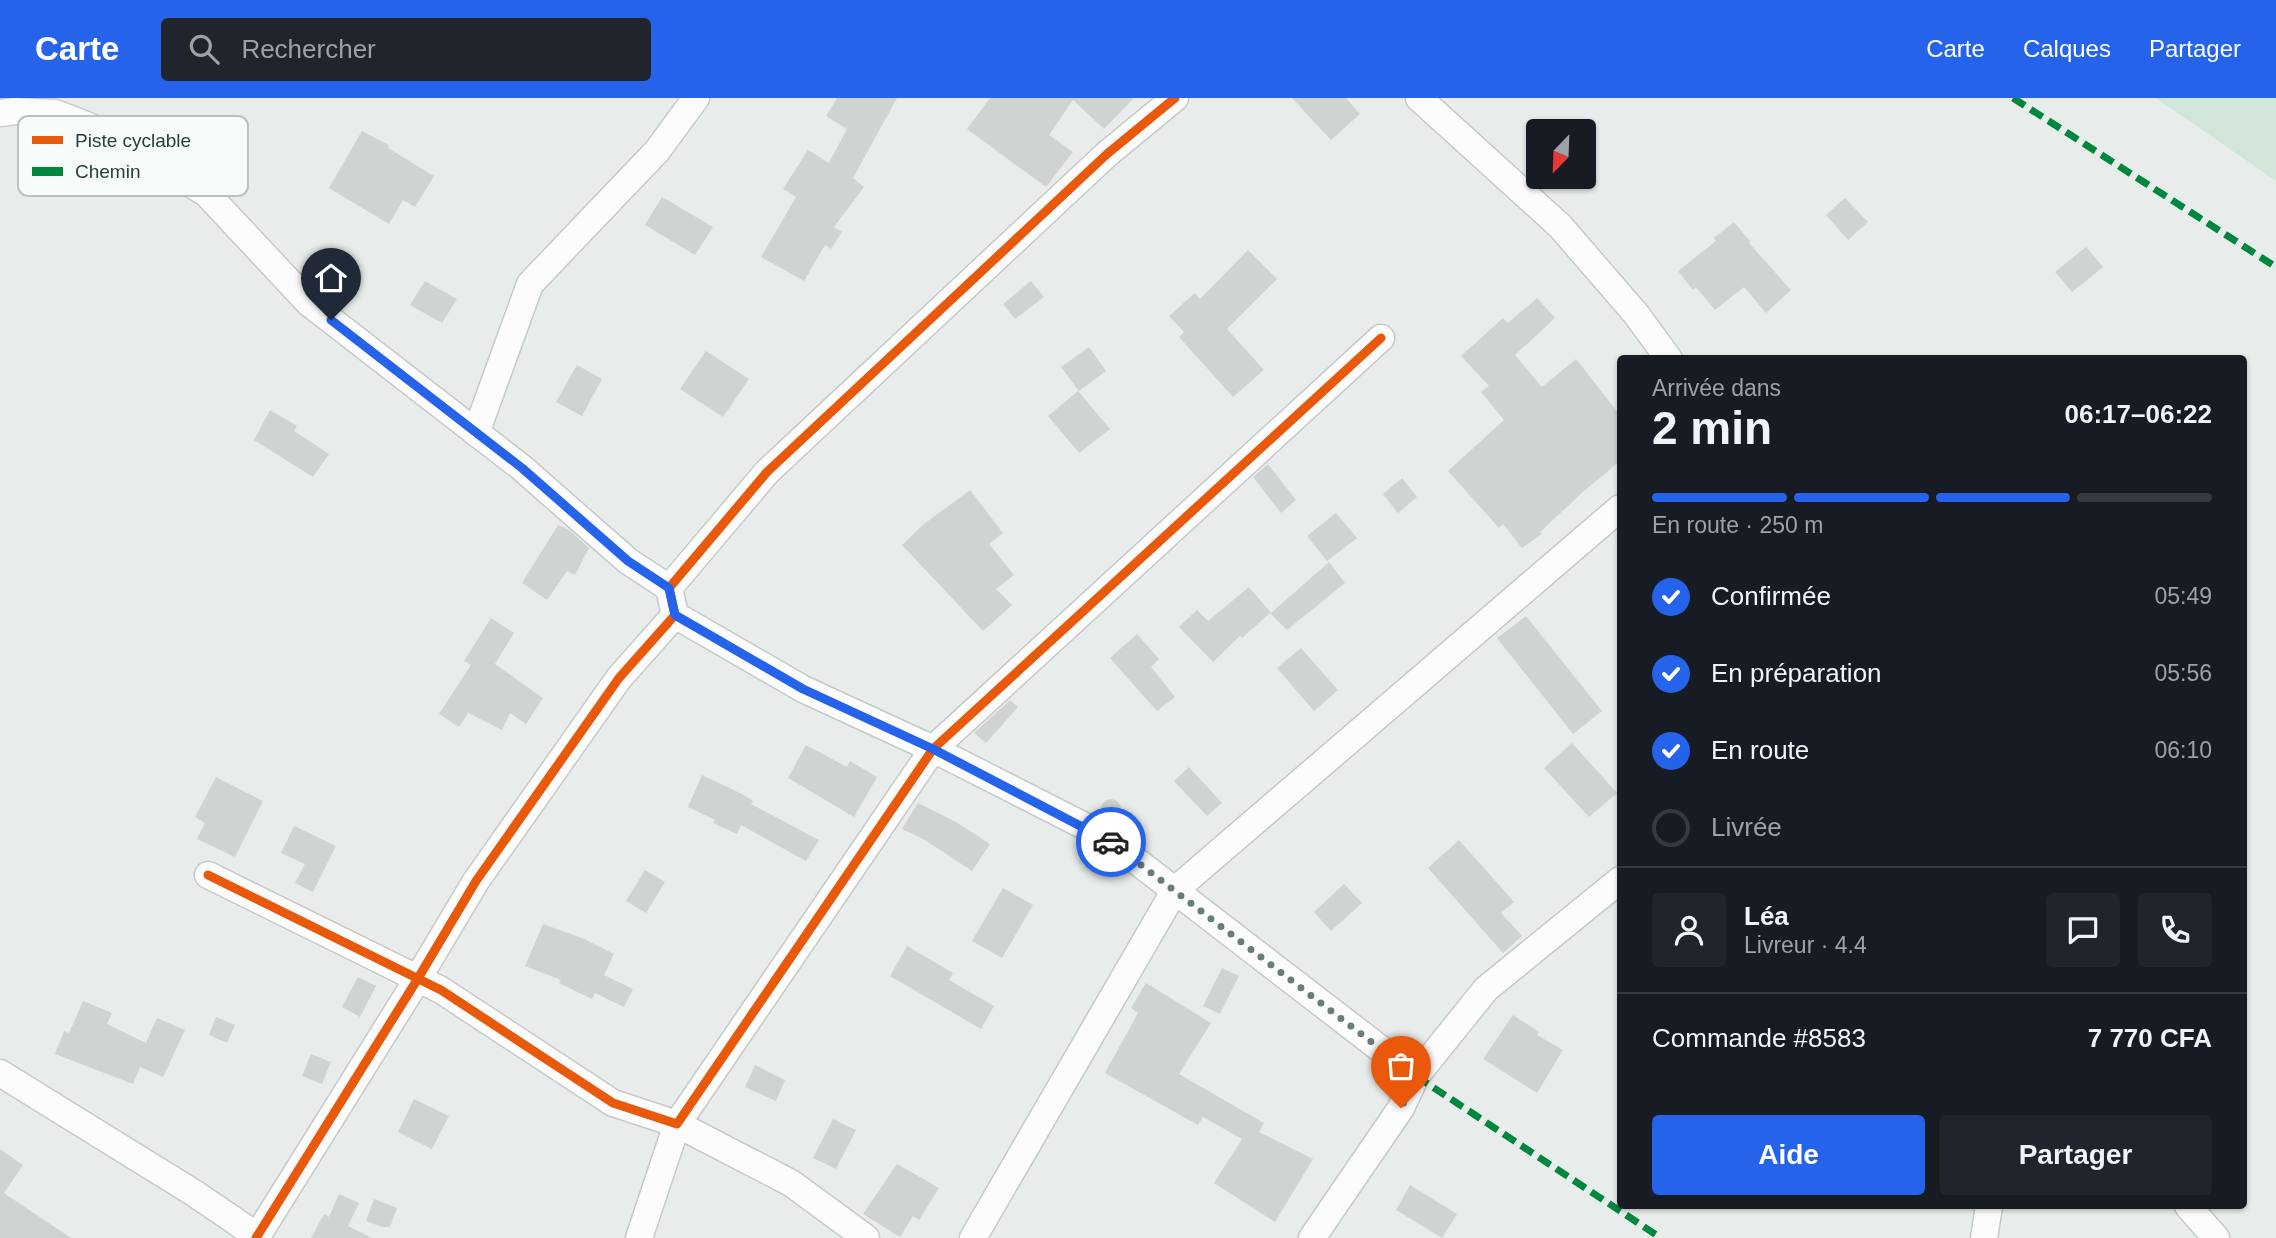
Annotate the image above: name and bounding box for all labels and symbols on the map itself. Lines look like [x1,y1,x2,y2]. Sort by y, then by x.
legend [18,116,248,196]
north arrow [1526,119,1596,189]
text: Piste cyclable [75,130,191,151]
text: Chemin [75,161,140,182]
pin [301,248,361,320]
courier [1076,807,1146,877]
pin [1371,1036,1431,1108]

